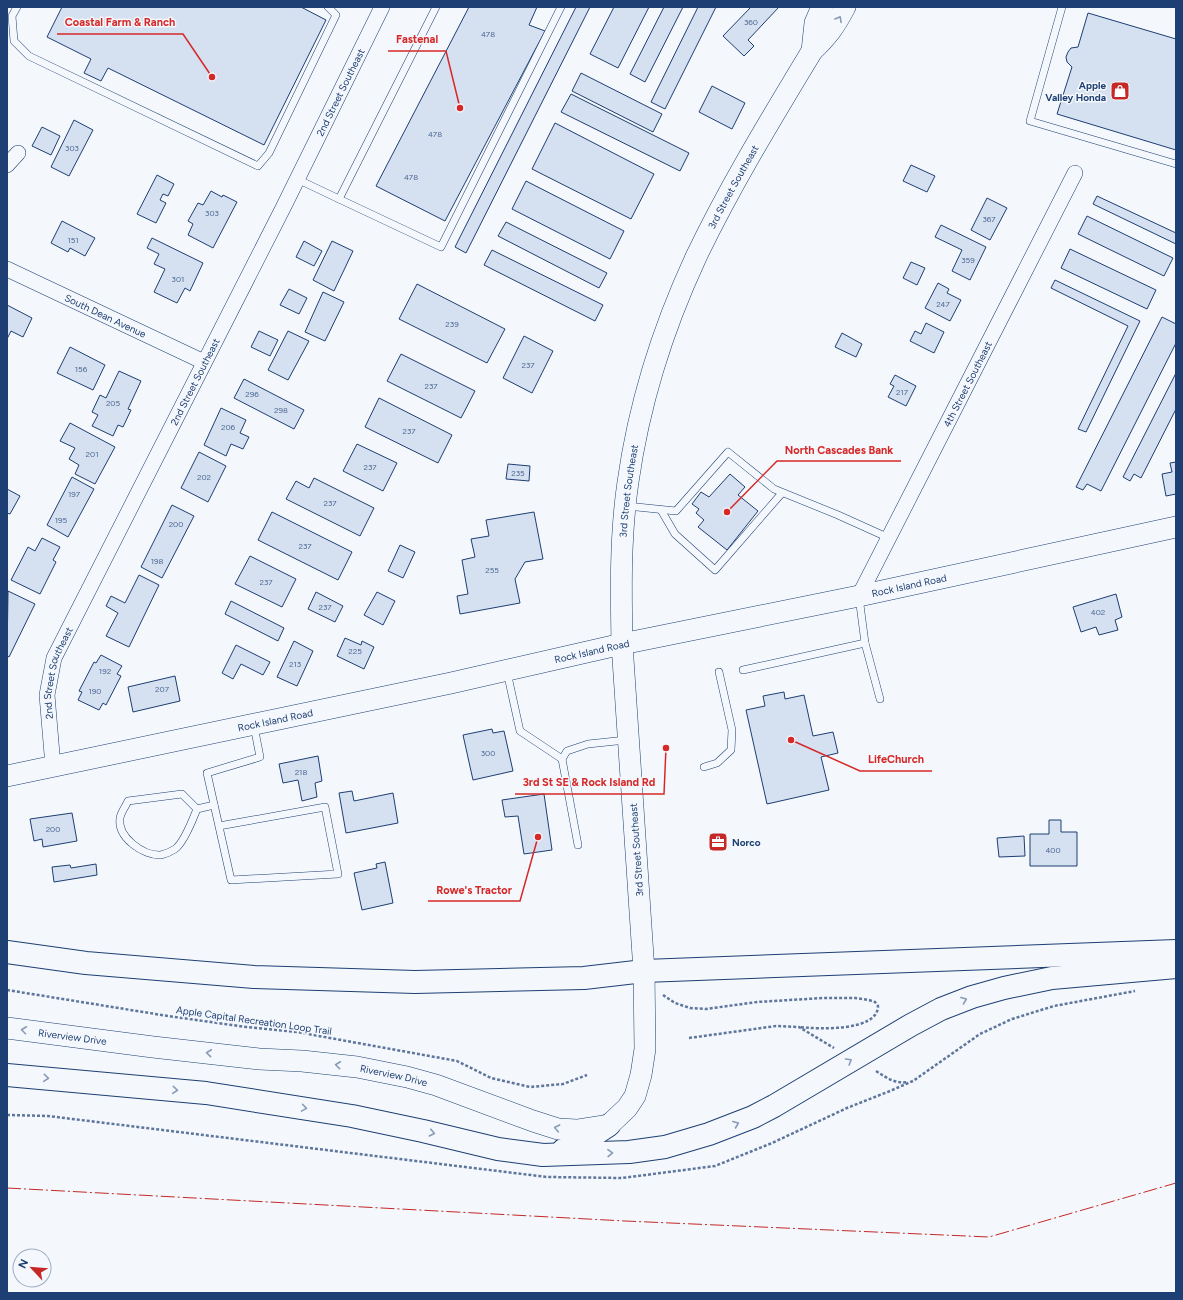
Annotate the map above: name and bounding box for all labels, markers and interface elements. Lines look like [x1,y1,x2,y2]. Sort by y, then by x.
callout: Coastal Farm & Ranch [57,11,183,34]
text: Coastal Farm & Ranch [65,16,175,29]
one-way arrow [834,16,841,23]
house number: 360 [744,17,758,27]
callout: Fastenal [388,28,446,51]
house number: 478 [481,29,495,39]
text: Fastenal [396,33,438,46]
street label: 2nd Street Southeast [313,46,368,138]
place label: Apple Valley Honda [1045,79,1106,104]
shop icon: Apple Valley Honda [1109,80,1131,102]
house number: 478 [428,129,442,139]
house number: 303 [65,143,79,153]
street label: 3rd Street Southeast [705,143,762,231]
house number: 478 [404,172,418,182]
house number: 303 [205,208,219,218]
house number: 367 [982,214,996,224]
house number: 151 [67,235,79,245]
house number: 359 [961,255,975,265]
house number: 301 [172,274,184,284]
street label: South Dean Avenue [62,291,149,341]
house number: 247 [936,299,951,309]
house number: 239 [445,319,459,329]
street label: 2nd Street Southeast [168,336,223,428]
street label: 4th Street Southeast [940,339,995,429]
house number: 237 [521,360,535,370]
house number: 156 [75,364,88,374]
house number: 237 [424,381,438,391]
house number: 217 [896,387,909,397]
house number: 296 [245,389,259,399]
house number: 205 [106,398,120,408]
house number: 298 [274,405,288,415]
house number: 206 [221,422,236,432]
house number: 237 [402,426,416,436]
callout: North Cascades Bank [777,438,901,461]
street label: 3rd Street Southeast [617,443,641,538]
text: North Cascades Bank [785,444,893,457]
house number: 201 [86,449,98,459]
house number: 237 [363,462,377,472]
house number: 235 [511,468,525,478]
house number: 202 [197,472,211,482]
house number: 197 [68,489,81,499]
house number: 237 [323,498,337,508]
house number: 195 [55,515,68,525]
house number: 200 [169,519,183,529]
house number: 237 [298,541,312,551]
house number: 198 [151,556,163,566]
house number: 255 [485,565,499,575]
street label: Rock Island Road [870,571,948,600]
house number: 237 [259,577,273,587]
house number: 237 [318,602,332,612]
house number: 402 [1091,607,1105,617]
street label: 2nd Street Southeast [41,625,76,720]
street label: Rock Island Road [553,637,631,666]
house number: 225 [348,646,362,656]
house number: 213 [289,659,301,669]
house number: 192 [99,666,111,676]
house number: 207 [155,684,170,694]
house number: 190 [89,686,101,696]
street label: Rock Island Road [236,706,314,735]
house number: 300 [481,748,495,758]
callout: LifeChurch [860,748,932,771]
text: LifeChurch [868,753,924,766]
house number: 218 [295,767,307,777]
callout: 3rd St SE & Rock Island Rd [515,771,664,794]
text: 3rd St SE & Rock Island Rd [523,776,655,789]
street label: 3rd Street Southeast [627,803,646,897]
house number: 200 [46,824,60,834]
office icon: Norco [707,831,729,853]
place label: Norco [732,836,761,849]
house number: 400 [1045,845,1061,855]
callout: Rowe's Tractor [428,878,520,901]
text: Rowe's Tractor [436,884,513,897]
one-way arrow [960,997,967,1005]
street label: Apple Capital Recreation Loop Trail [175,1003,333,1038]
one-way arrow [21,1026,27,1035]
street label: Riverview Drive [37,1026,108,1048]
one-way arrow [206,1049,212,1058]
one-way arrow [845,1059,852,1066]
one-way arrow [335,1061,341,1070]
street label: Riverview Drive [359,1062,430,1090]
one-way arrow [43,1074,49,1083]
one-way arrow [172,1085,178,1094]
one-way arrow [301,1104,307,1112]
one-way arrow [731,1121,739,1129]
one-way arrow [553,1124,560,1132]
one-way arrow [428,1129,435,1137]
one-way arrow [607,1149,613,1157]
north arrow [12,1248,52,1288]
text: N [16,1257,31,1271]

